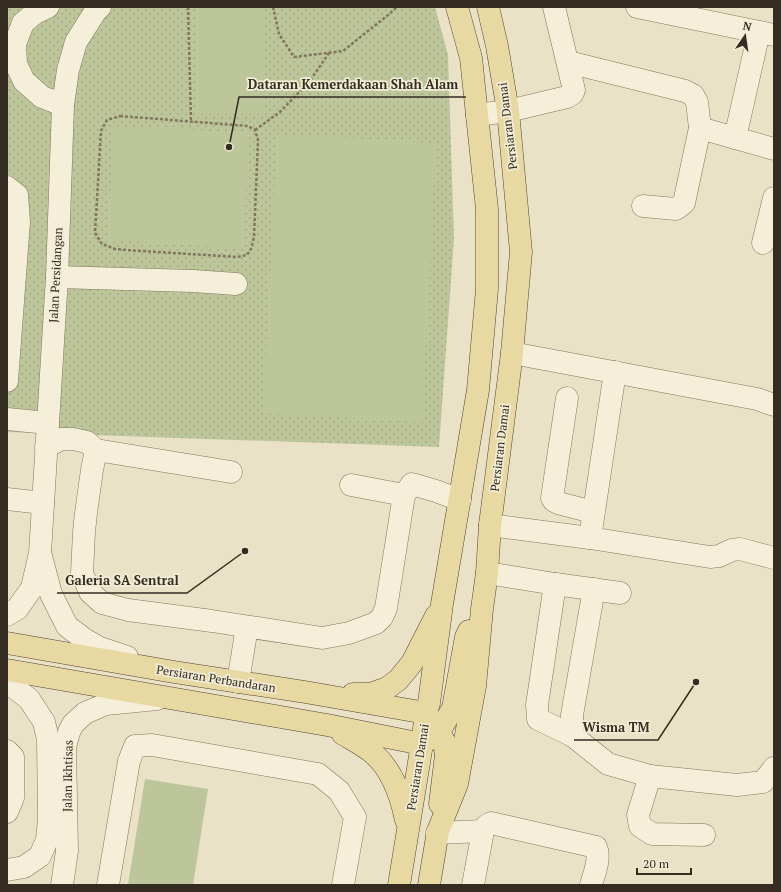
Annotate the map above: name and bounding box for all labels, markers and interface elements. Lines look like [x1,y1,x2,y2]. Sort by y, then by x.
north arrow [725,16,765,56]
text: N [742,18,754,34]
callout: Dataran Kemerdakaan Shah Alam [239,72,466,97]
text: Dataran Kemerdakaan Shah Alam [248,75,458,93]
street label: Persiaran Damai [495,81,520,170]
street label: Jalan Persidangan [46,227,65,323]
street label: Persiaran Damai [487,403,512,492]
callout: Galeria SA Sentral [57,568,187,593]
text: Galeria SA Sentral [65,571,179,589]
street label: Persiaran Perbandaran [155,662,277,695]
callout: Wisma TM [574,715,658,740]
text: Wisma TM [582,718,650,736]
street label: Persiaran Damai [403,722,432,811]
street label: Jalan Ikhtisas [59,740,76,812]
scale bar [637,850,691,876]
text: 20 m [643,856,670,871]

